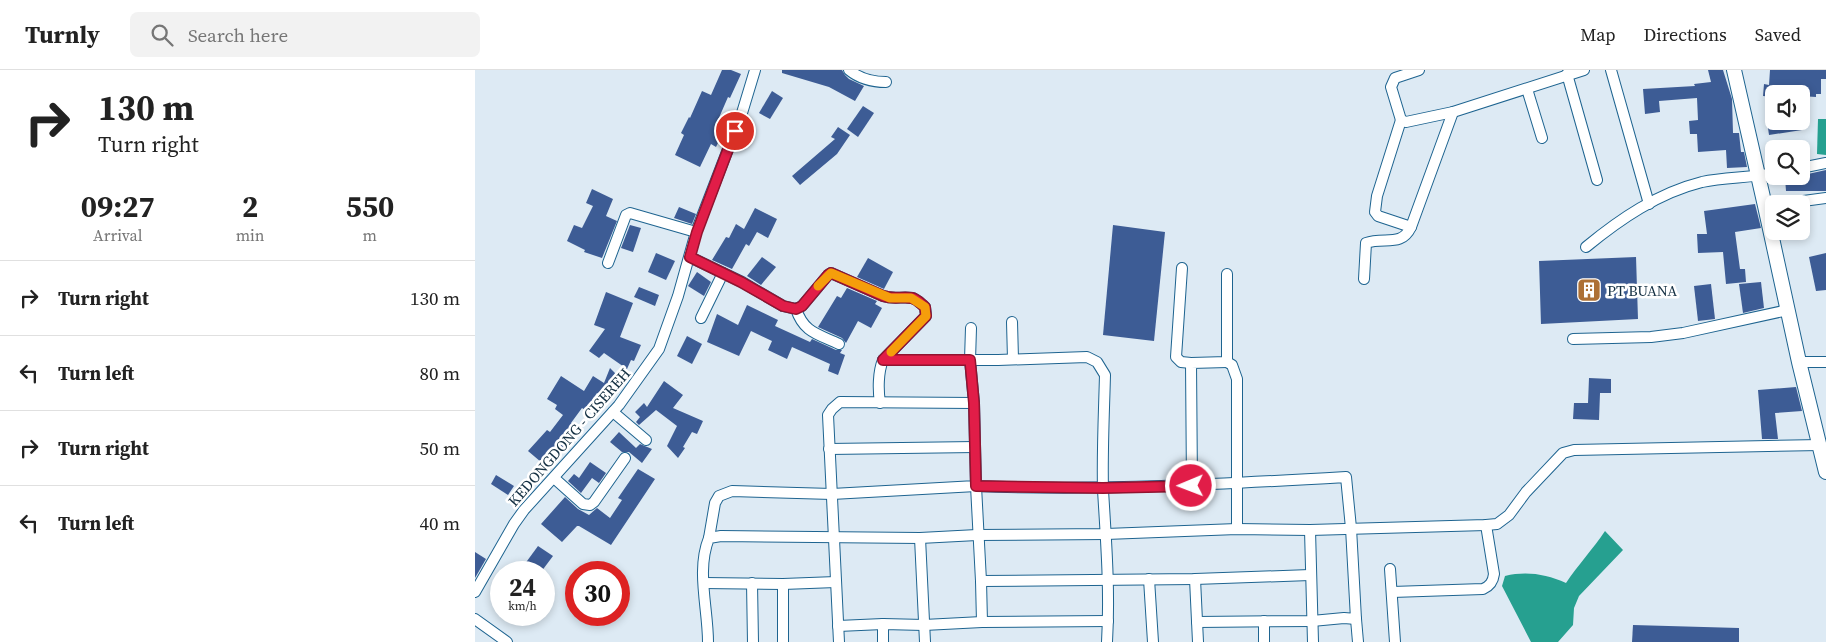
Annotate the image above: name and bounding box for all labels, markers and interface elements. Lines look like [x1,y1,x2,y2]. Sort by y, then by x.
search box [130,12,480,57]
text: Turnly [25,18,100,51]
icon: search [148,21,176,49]
text: Search here [188,22,288,48]
text: Map [1580,22,1616,47]
text: Directions [1644,22,1727,47]
text: Saved [1755,22,1801,47]
text: 130 m [98,84,194,132]
map controls [1765,85,1810,240]
button: sound [1765,85,1810,130]
icon: right [15,90,80,155]
pin [714,110,756,152]
icon: arrive [721,117,749,145]
text: Turn right [98,129,199,159]
button: search [1765,140,1810,185]
text: 09:27 [81,186,155,227]
text: 2 [242,186,258,227]
text: 550 [345,186,394,227]
button: layers [1765,195,1810,240]
text: Arrival [93,224,143,246]
text: min [236,224,265,246]
text: m [363,224,377,246]
building icon: PT BUANA [1576,277,1602,303]
place label: PT BUANA [1607,280,1677,301]
icon: right [15,284,43,312]
text: Turn right [58,285,149,311]
text: 130 m [410,285,460,311]
icon: left [15,359,43,387]
text: Turn left [58,360,134,386]
text: 80 m [419,360,460,386]
street label: KEDONGDONG - CISEREH [503,363,635,511]
icon: right [15,434,43,462]
text: Turn right [58,435,149,461]
text: 50 m [419,435,460,461]
position arrow [1164,459,1216,511]
icon: left [15,509,43,537]
text: Turn left [58,510,134,536]
text: 40 m [419,510,460,536]
speed limit sign: 30 [565,561,630,626]
text: 24 [509,570,536,604]
text: km/h [508,598,537,614]

